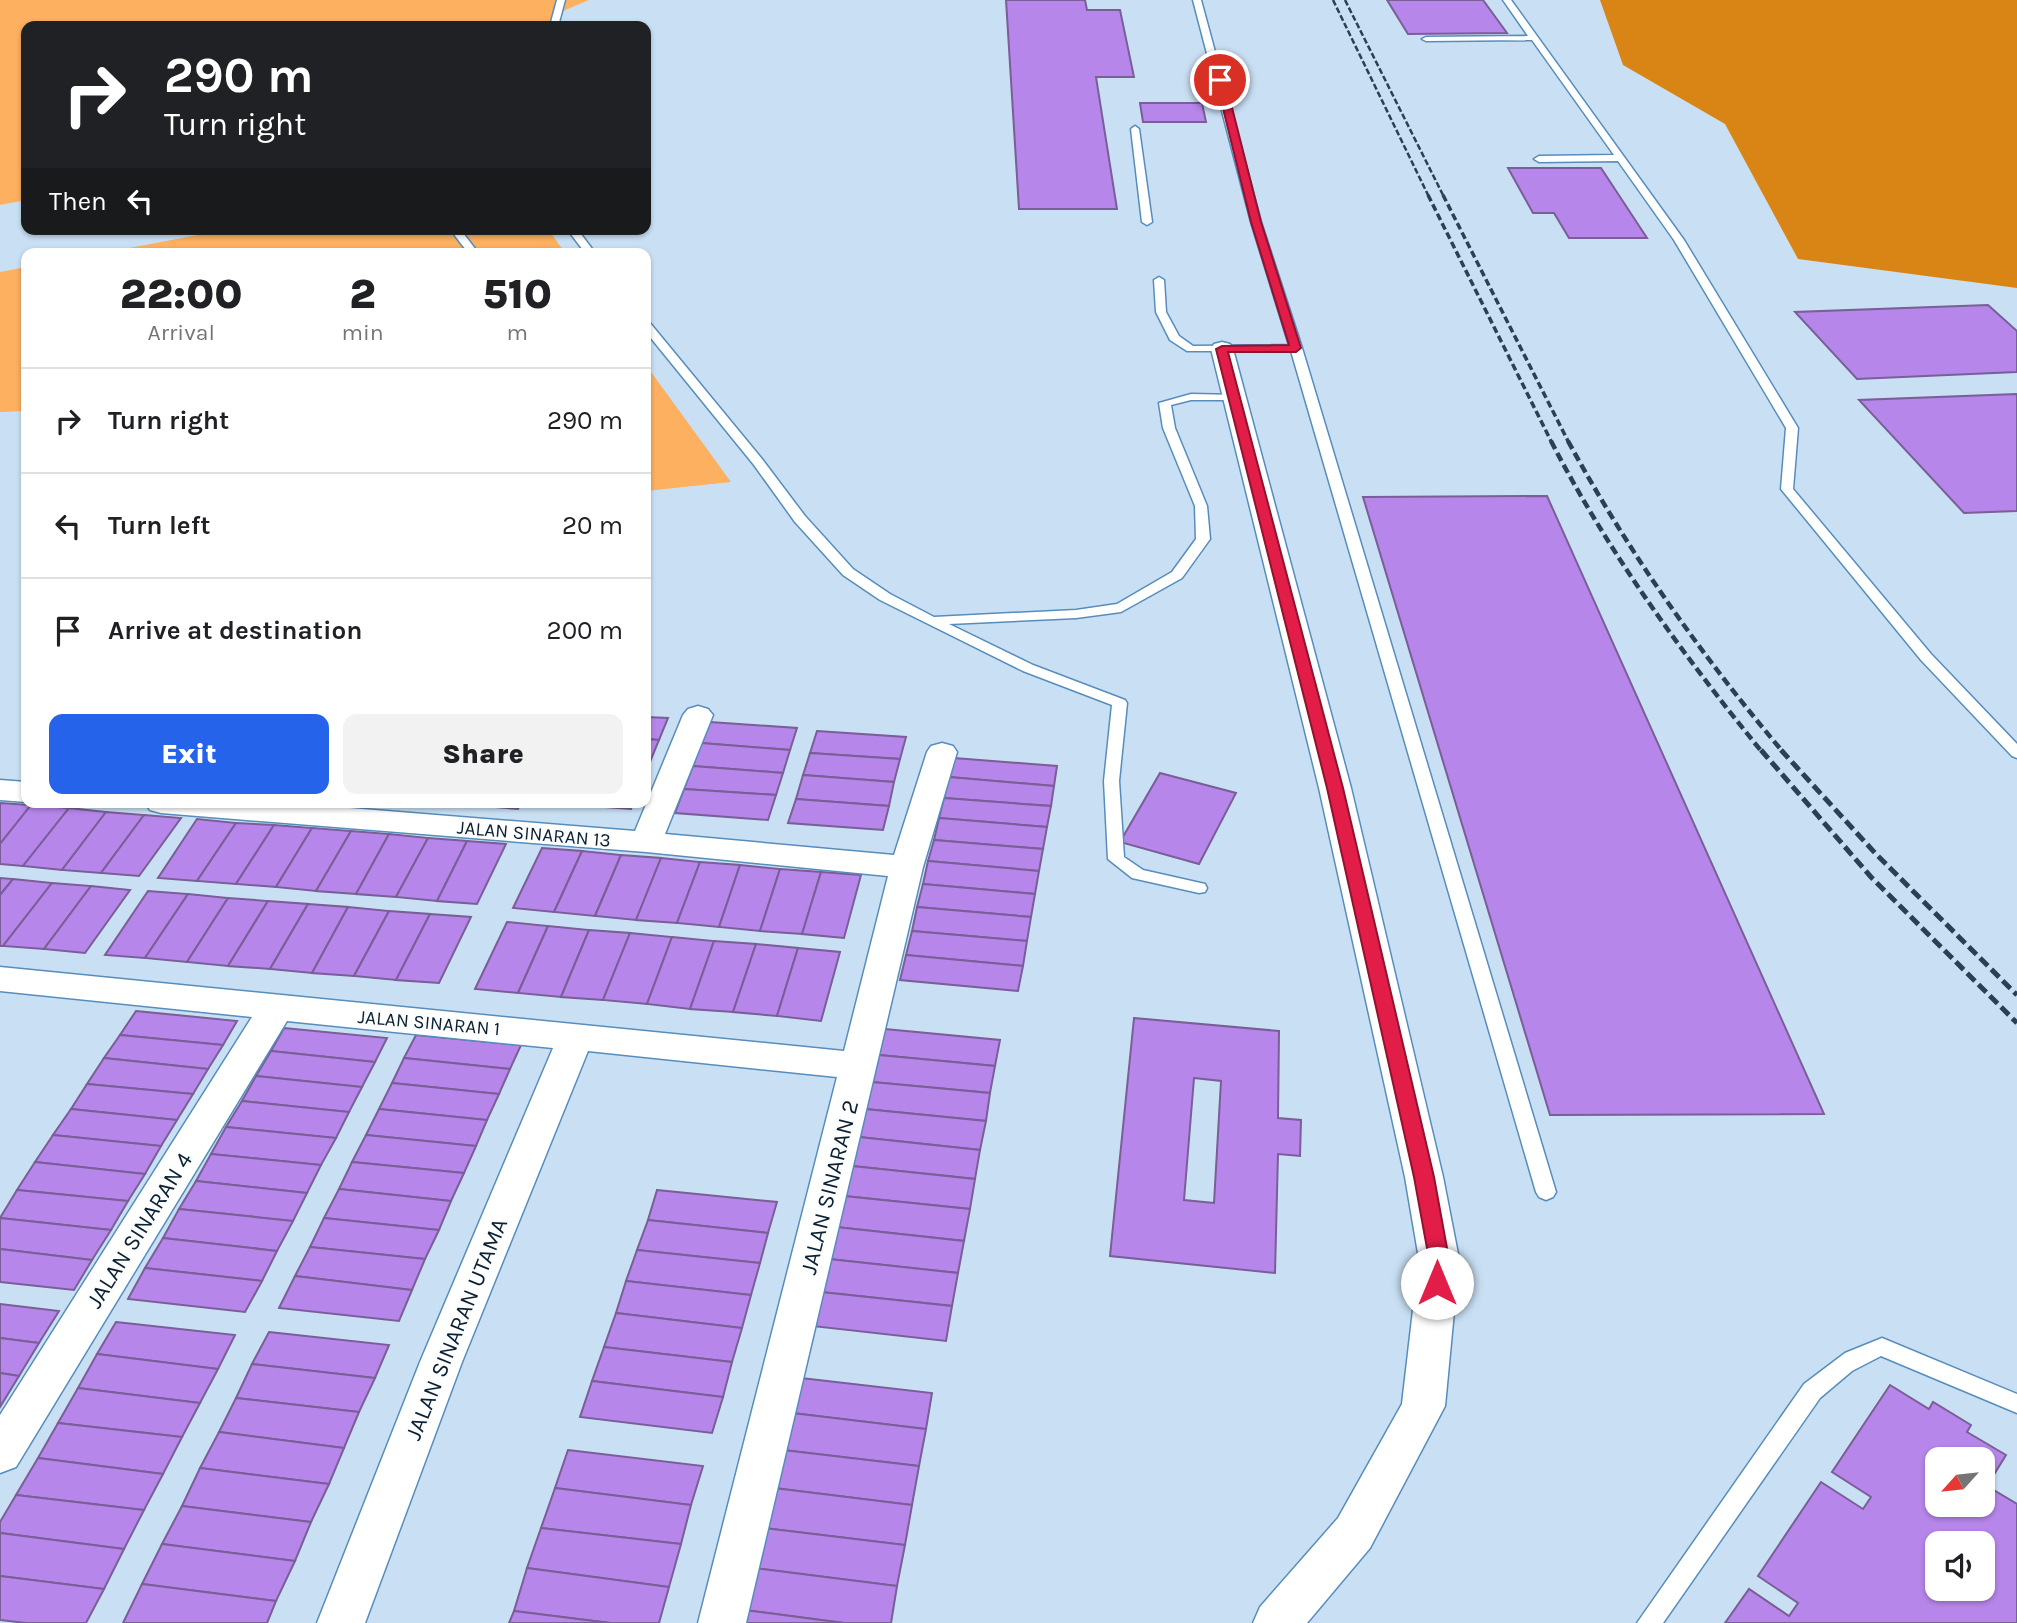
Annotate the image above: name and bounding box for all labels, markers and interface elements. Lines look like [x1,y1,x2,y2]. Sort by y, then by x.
text: 290 m [164,47,313,104]
icon: right [49,49,140,140]
pin [1190,50,1250,110]
icon: arrive [1201,61,1239,99]
text: Turn right [164,106,306,143]
icon: left [121,182,159,220]
text: Then [49,186,107,217]
text: 22:00 [120,269,243,319]
text: 2 [349,269,376,319]
text: 510 [483,269,552,319]
text: Arrival [148,319,215,346]
text: min [341,319,384,346]
text: m [507,319,528,346]
icon: right [49,402,87,440]
text: Turn right [108,405,229,436]
text: 290 m [547,405,623,436]
icon: left [49,507,87,545]
text: Turn left [108,510,210,541]
text: 20 m [562,510,623,541]
icon: arrive [49,612,87,650]
text: Arrive at destination [108,615,362,646]
text: 200 m [547,615,623,646]
button: Exit [49,714,329,794]
button: Share [343,714,623,794]
street label: JALAN SINARAN 13 [456,816,612,852]
street label: JALAN SINARAN 1 [357,1006,501,1040]
street label: JALAN SINARAN 2 [795,1097,864,1277]
street label: JALAN SINARAN 4 [81,1147,198,1313]
street label: JALAN SINARAN UTAMA [400,1214,513,1444]
position arrow [1400,1246,1474,1320]
north arrow [1925,1447,1995,1517]
map controls [1925,1447,1995,1601]
button: sound [1925,1531,1995,1601]

